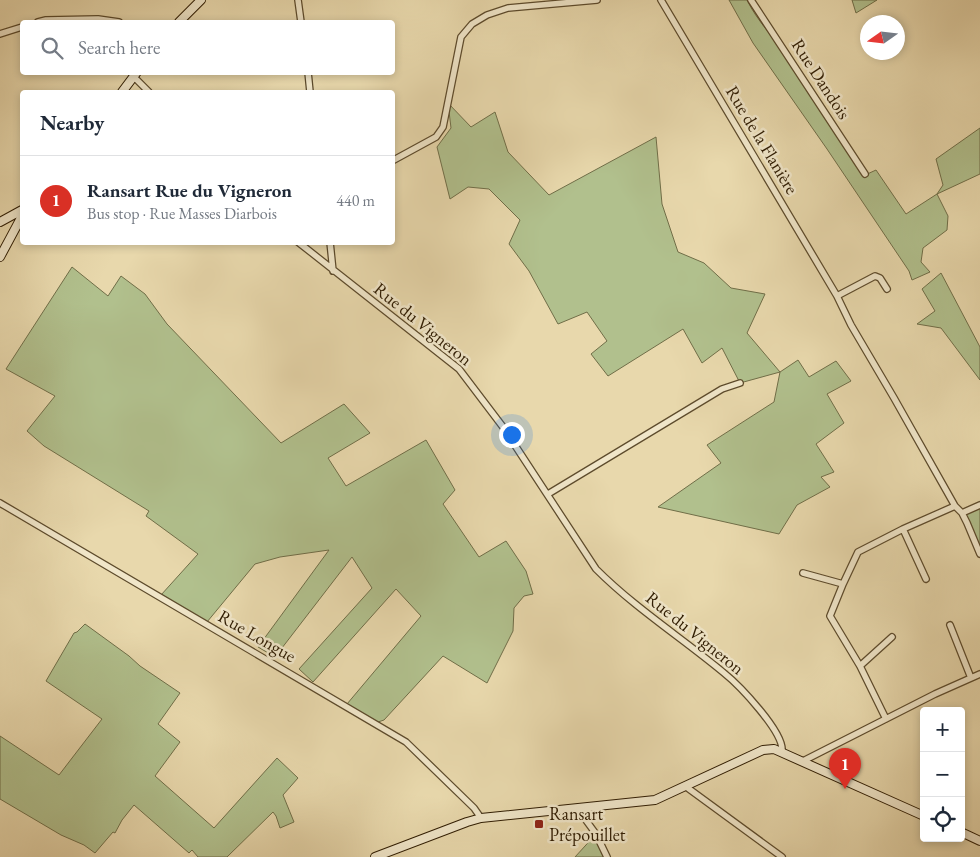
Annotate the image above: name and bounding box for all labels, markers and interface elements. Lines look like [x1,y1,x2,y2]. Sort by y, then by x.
north arrow [860,15,905,60]
search box [20,20,395,75]
icon: search [38,34,66,62]
street label: Rue Dandois [787,34,856,123]
text: Search here [78,35,160,60]
street label: Rue de la Flanière [721,81,804,198]
text: Nearby [40,109,104,136]
text: Ransart Rue du Vigneron [87,178,292,203]
text: 1 [52,190,60,211]
text: 440 m [336,190,375,211]
text: Bus stop · Rue Masses Diarbois [87,203,277,224]
street label: Rue du Vigneron [369,277,478,371]
your location [499,422,525,448]
street label: Rue du Vigneron [641,586,750,680]
street label: Rue Longue [214,604,300,667]
map controls [920,707,965,842]
button: + [920,707,965,752]
pin: 1 [829,748,861,789]
button: − [920,752,965,797]
button: locate [920,797,965,842]
place label: Ransart Prépouillet [549,802,626,846]
marker: Ransart Prépouillet [533,818,545,830]

